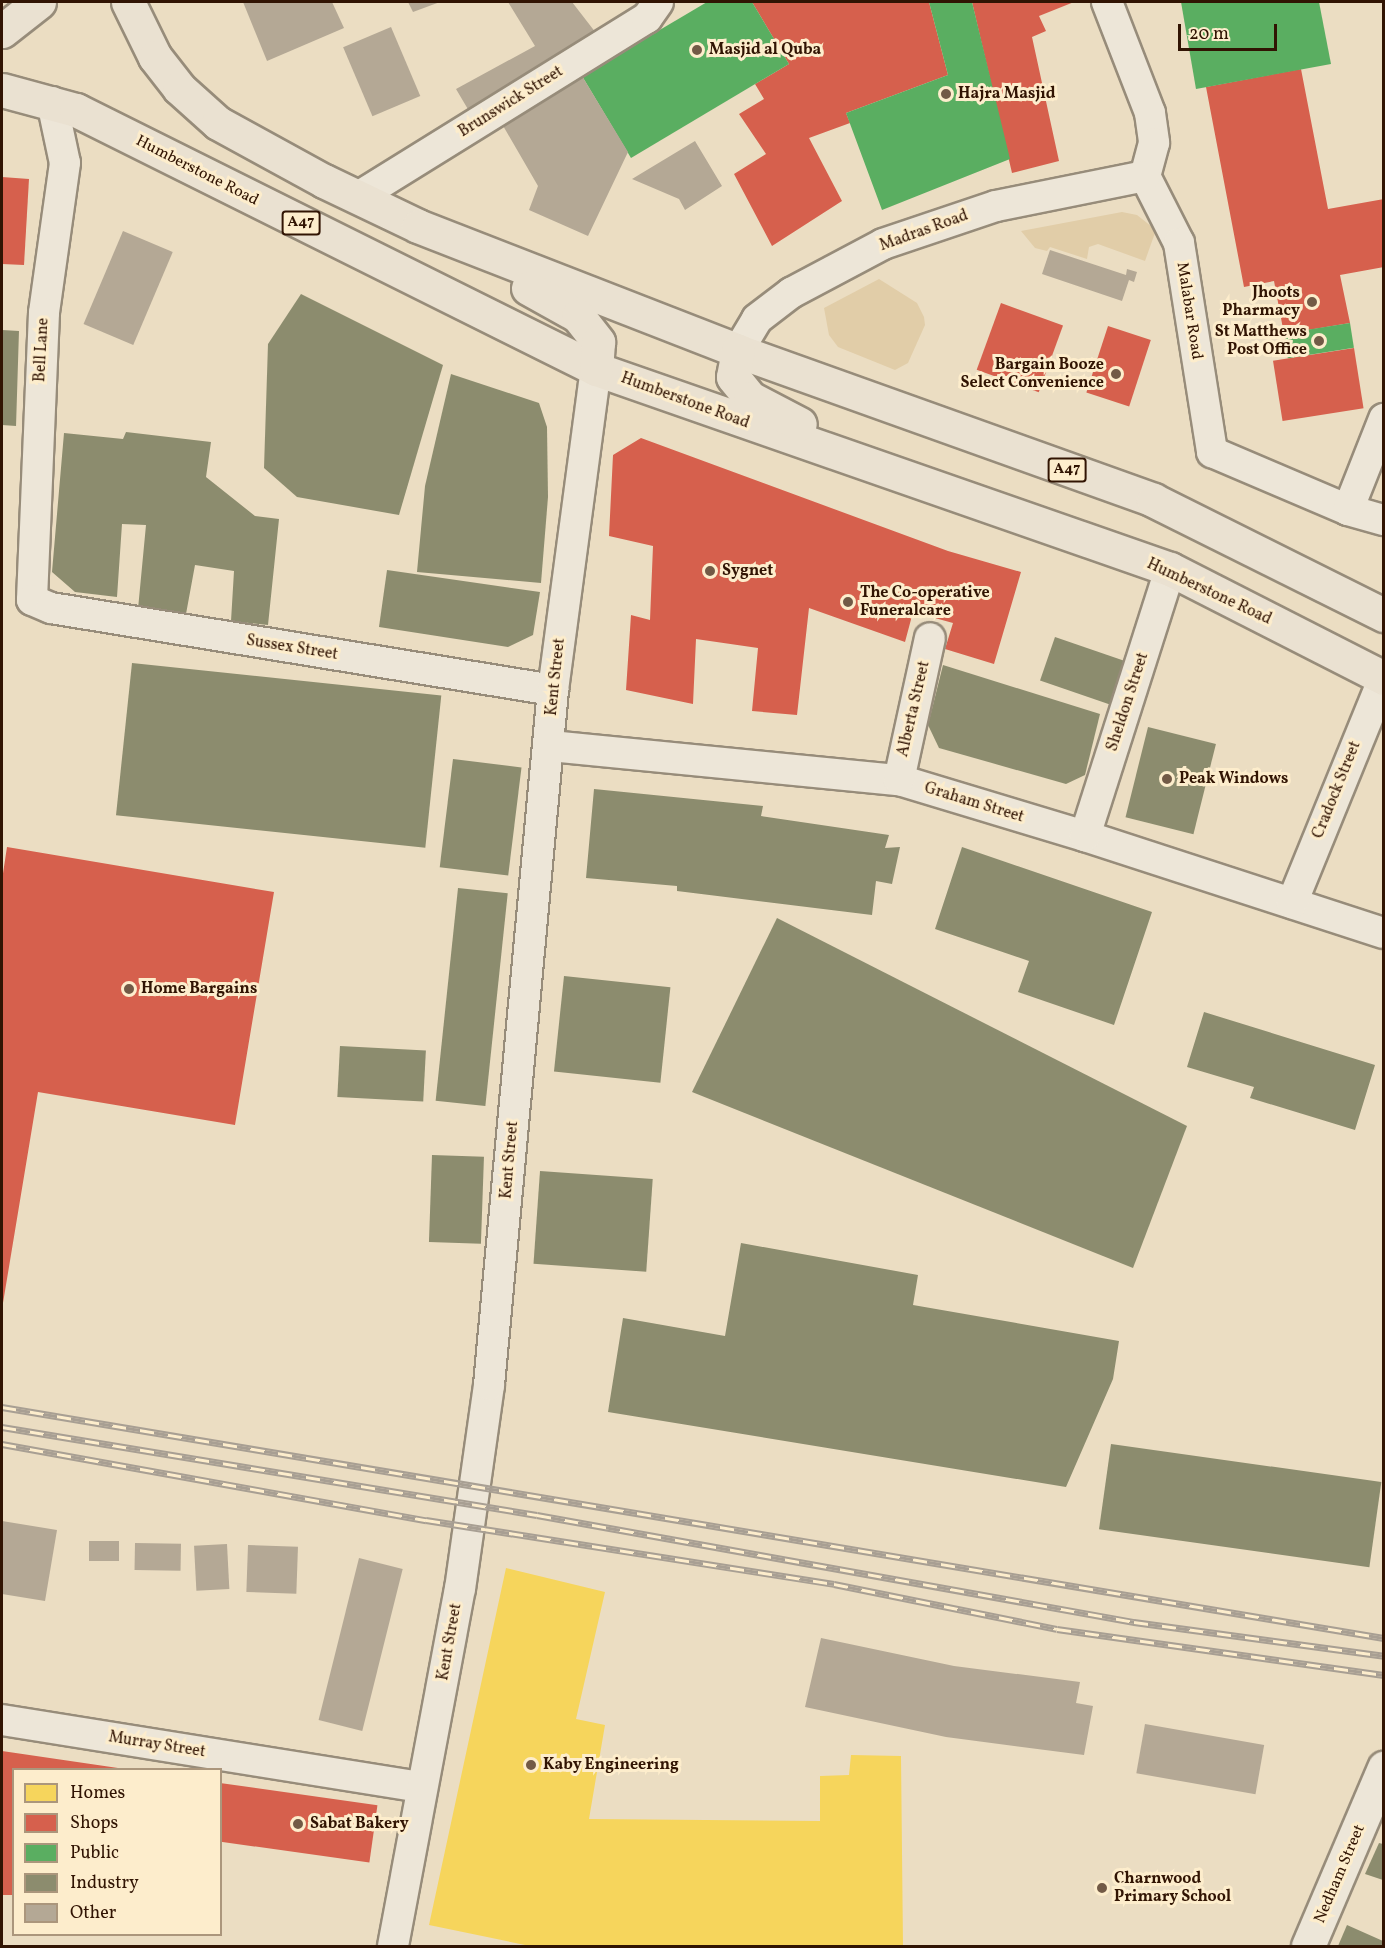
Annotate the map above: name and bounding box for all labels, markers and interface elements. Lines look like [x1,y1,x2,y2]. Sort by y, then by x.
scale bar [1181,12,1280,50]
text: 20 m [1189,22,1229,47]
place label: Masjid al Quba [709,40,821,60]
marker: Masjid al Quba [690,43,704,57]
street label: Brunswick Street [455,62,567,142]
place label: Hajra Masjid [958,84,1055,104]
marker: Hajra Masjid [939,87,953,101]
street label: Humberstone Road [132,132,262,210]
street label: Madras Road [877,206,971,256]
road number: A47 [282,211,320,235]
street label: Malabar Road [1172,261,1206,361]
place label: Jhoots Pharmacy [1222,283,1300,321]
marker: Jhoots Pharmacy [1305,295,1319,309]
street label: Bell Lane [31,317,53,383]
place label: St Matthews Post Office [1215,322,1307,360]
marker: St Matthews Post Office [1312,334,1326,348]
place label: Bargain Booze Select Convenience [961,355,1104,393]
marker: Bargain Booze Select Convenience [1109,367,1123,381]
street label: Humberstone Road [618,369,752,433]
road number: A47 [1048,458,1086,482]
street label: Humberstone Road [1144,555,1274,629]
place label: Sygnet [722,561,773,581]
marker: Sygnet [703,564,717,578]
place label: The Co-operative Funeralcare [860,583,990,621]
marker: The Co-operative Funeralcare [841,595,855,609]
street label: Sussex Street [245,631,339,665]
street label: Kent Street [542,637,570,717]
street label: Sheldon Street [1103,650,1153,754]
street label: Alberta Street [894,659,934,759]
street label: Cradock Street [1309,739,1365,841]
place label: Peak Windows [1179,769,1289,789]
marker: Peak Windows [1160,772,1174,786]
street label: Graham Street [922,779,1026,827]
place label: Home Bargains [141,979,257,999]
marker: Home Bargains [122,982,136,996]
street label: Kent Street [497,1120,523,1200]
street label: Kent Street [434,1602,466,1682]
street label: Murray Street [107,1728,207,1762]
place label: Kaby Engineering [543,1755,679,1775]
marker: Kaby Engineering [524,1758,538,1772]
legend [12,1768,222,1936]
text: Homes [70,1781,125,1806]
text: Shops [70,1811,118,1836]
place label: Sabat Bakery [310,1814,409,1834]
marker: Sabat Bakery [291,1817,305,1831]
street label: Nedham Street [1311,1822,1369,1926]
text: Public [70,1841,119,1866]
place label: Charnwood Primary School [1114,1869,1231,1907]
text: Industry [70,1871,139,1896]
marker: Charnwood Primary School [1095,1881,1109,1895]
text: Other [70,1901,116,1926]

